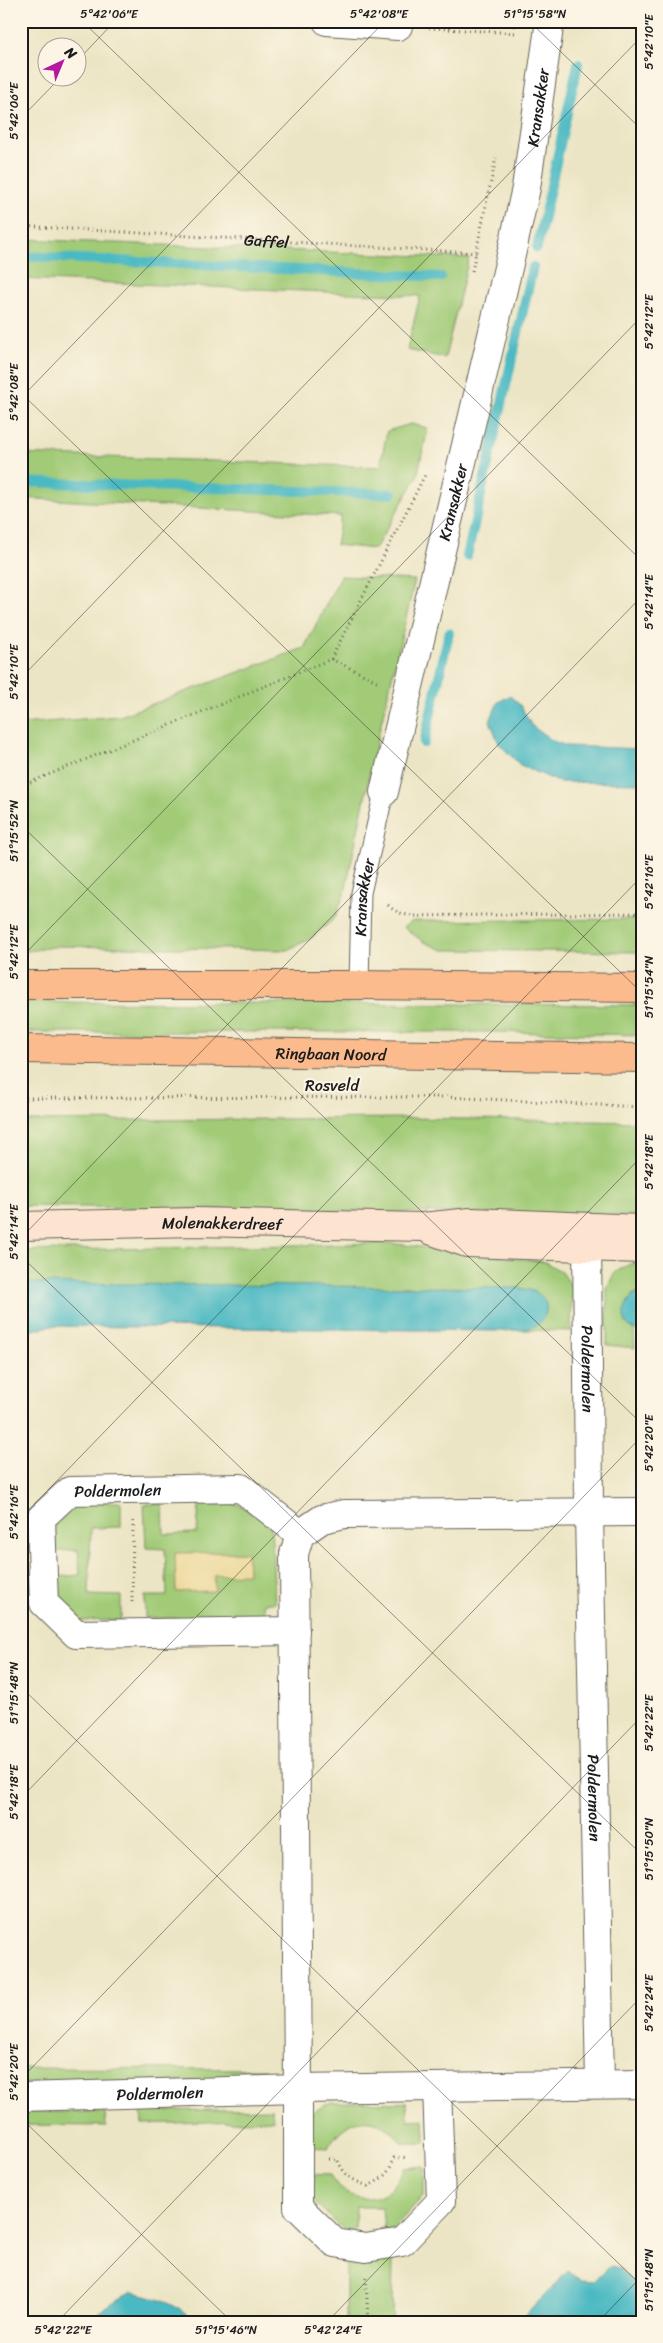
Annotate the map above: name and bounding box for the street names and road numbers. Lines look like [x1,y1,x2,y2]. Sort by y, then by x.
street label: Kransakker [518,65,558,148]
street label: Gaffel [243,225,290,257]
street label: Kransakker [430,459,477,544]
street label: Kransakker [346,854,384,937]
street label: Ringbaan Noord [275,1039,388,1069]
street label: Rosveld [305,1071,360,1100]
street label: Molenakkerdreef [161,1208,284,1239]
street label: Poldermolen [573,1325,602,1413]
street label: Poldermolen [74,1475,162,1506]
street label: Poldermolen [579,1754,609,1842]
street label: Poldermolen [116,2078,204,2109]

